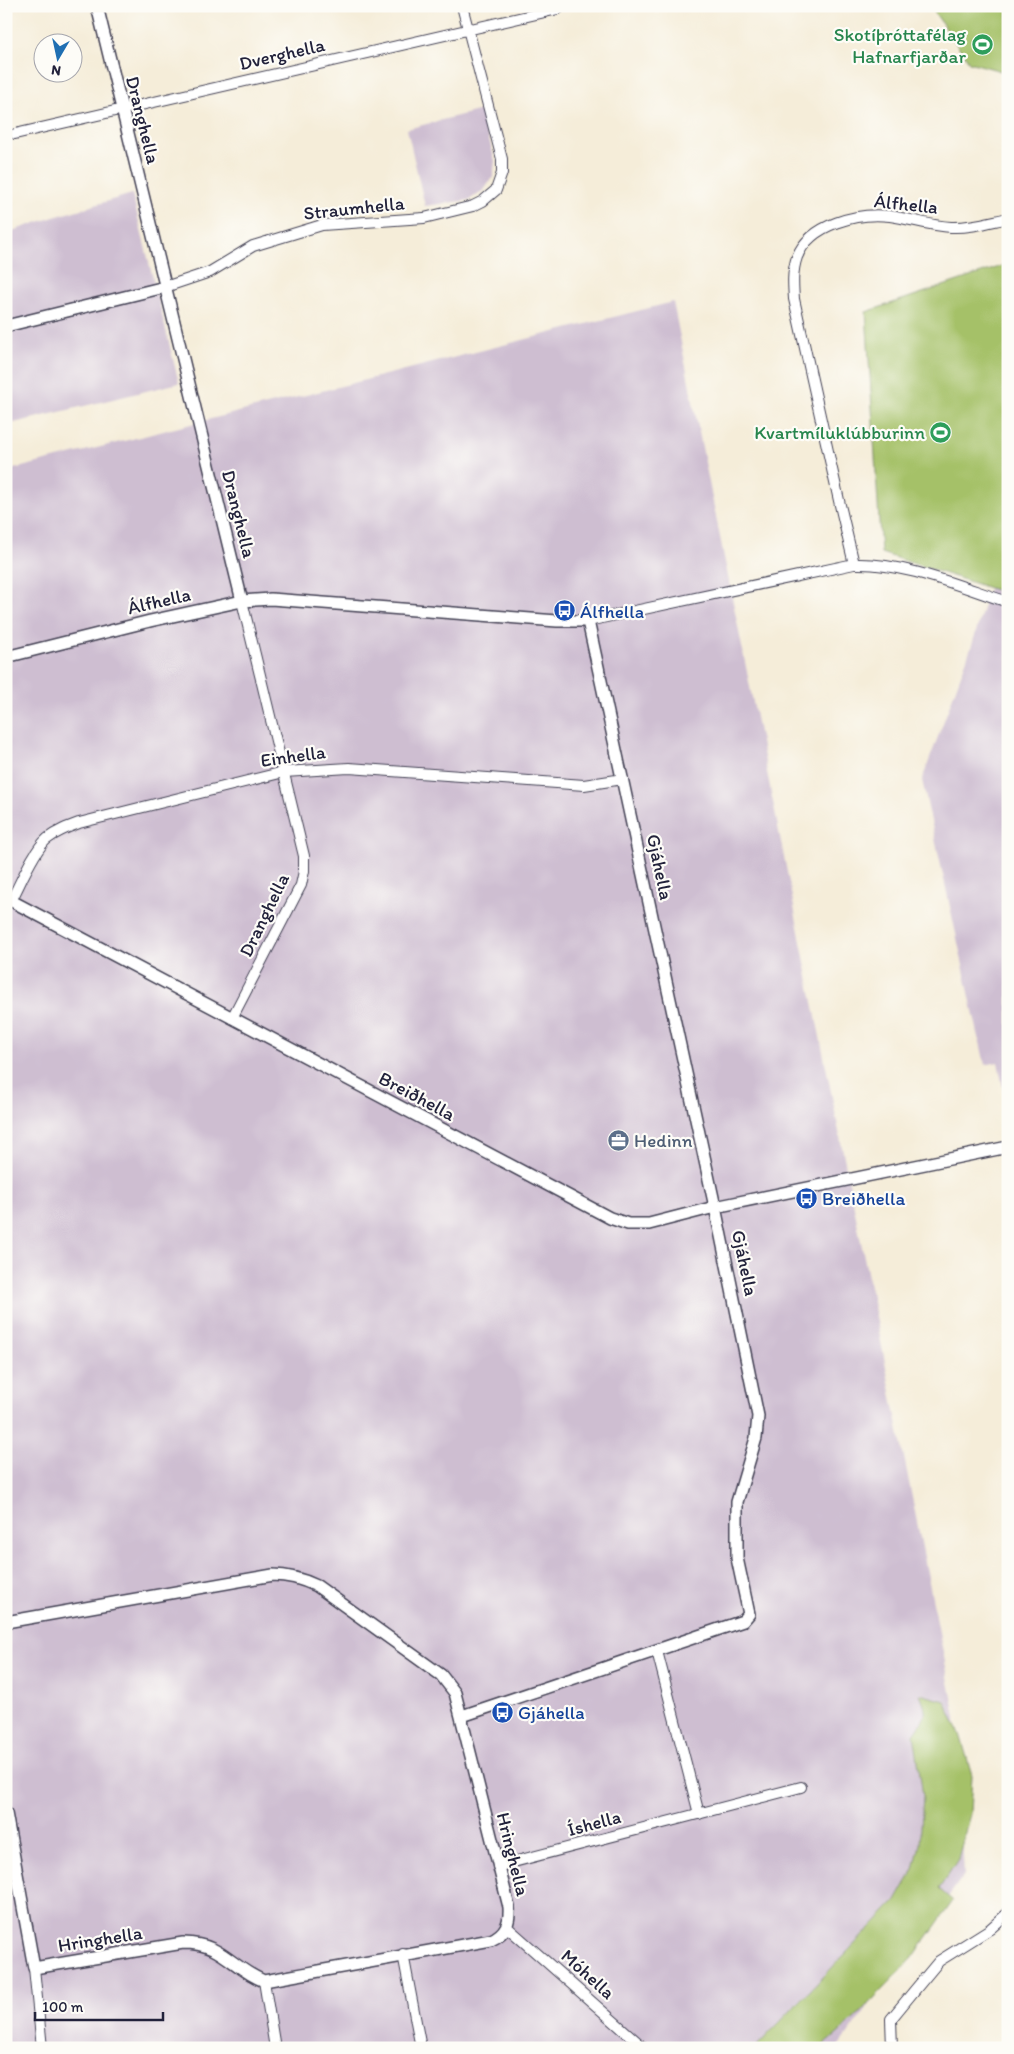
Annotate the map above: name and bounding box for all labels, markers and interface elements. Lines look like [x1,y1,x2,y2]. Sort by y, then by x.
place label: Skotíþróttafélag Hafnarfjarðar [834,23,966,68]
north arrow [32,32,82,82]
street label: Dverghella [237,33,327,75]
sports icon: Skotíþróttafélag Hafnarfjarðar [970,33,994,57]
text: N [50,61,62,79]
street label: Dranghella [121,74,165,166]
street label: Álfhella [873,189,939,219]
street label: Straumhella [302,191,406,225]
sports icon: Kvartmíluklúbburinn [929,420,953,444]
place label: Kvartmíluklúbburinn [754,421,925,444]
street label: Dranghella [217,468,261,560]
street label: Álfhella [125,583,193,619]
bus stop icon: Álfhella [552,599,576,623]
place label: Álfhella [580,600,644,623]
street label: Einhella [259,740,327,772]
street label: Gjáhella [642,832,678,902]
street label: Dranghella [234,870,294,960]
street label: Breiðhella [375,1066,459,1126]
office icon: Hedinn [606,1128,630,1152]
place label: Hedinn [634,1129,693,1152]
bus stop icon: Breiðhella [794,1186,818,1210]
place label: Breiðhella [822,1187,905,1210]
street label: Gjáhella [727,1228,763,1298]
bus stop icon: Gjáhella [490,1700,514,1724]
place label: Gjáhella [518,1701,585,1724]
street label: Íshella [565,1805,623,1841]
street label: Hringhella [492,1810,535,1898]
street label: Hringhella [56,1921,144,1957]
street label: Móhella [557,1944,619,2004]
scale bar [35,1989,162,2021]
text: 100 m [42,1998,84,2016]

